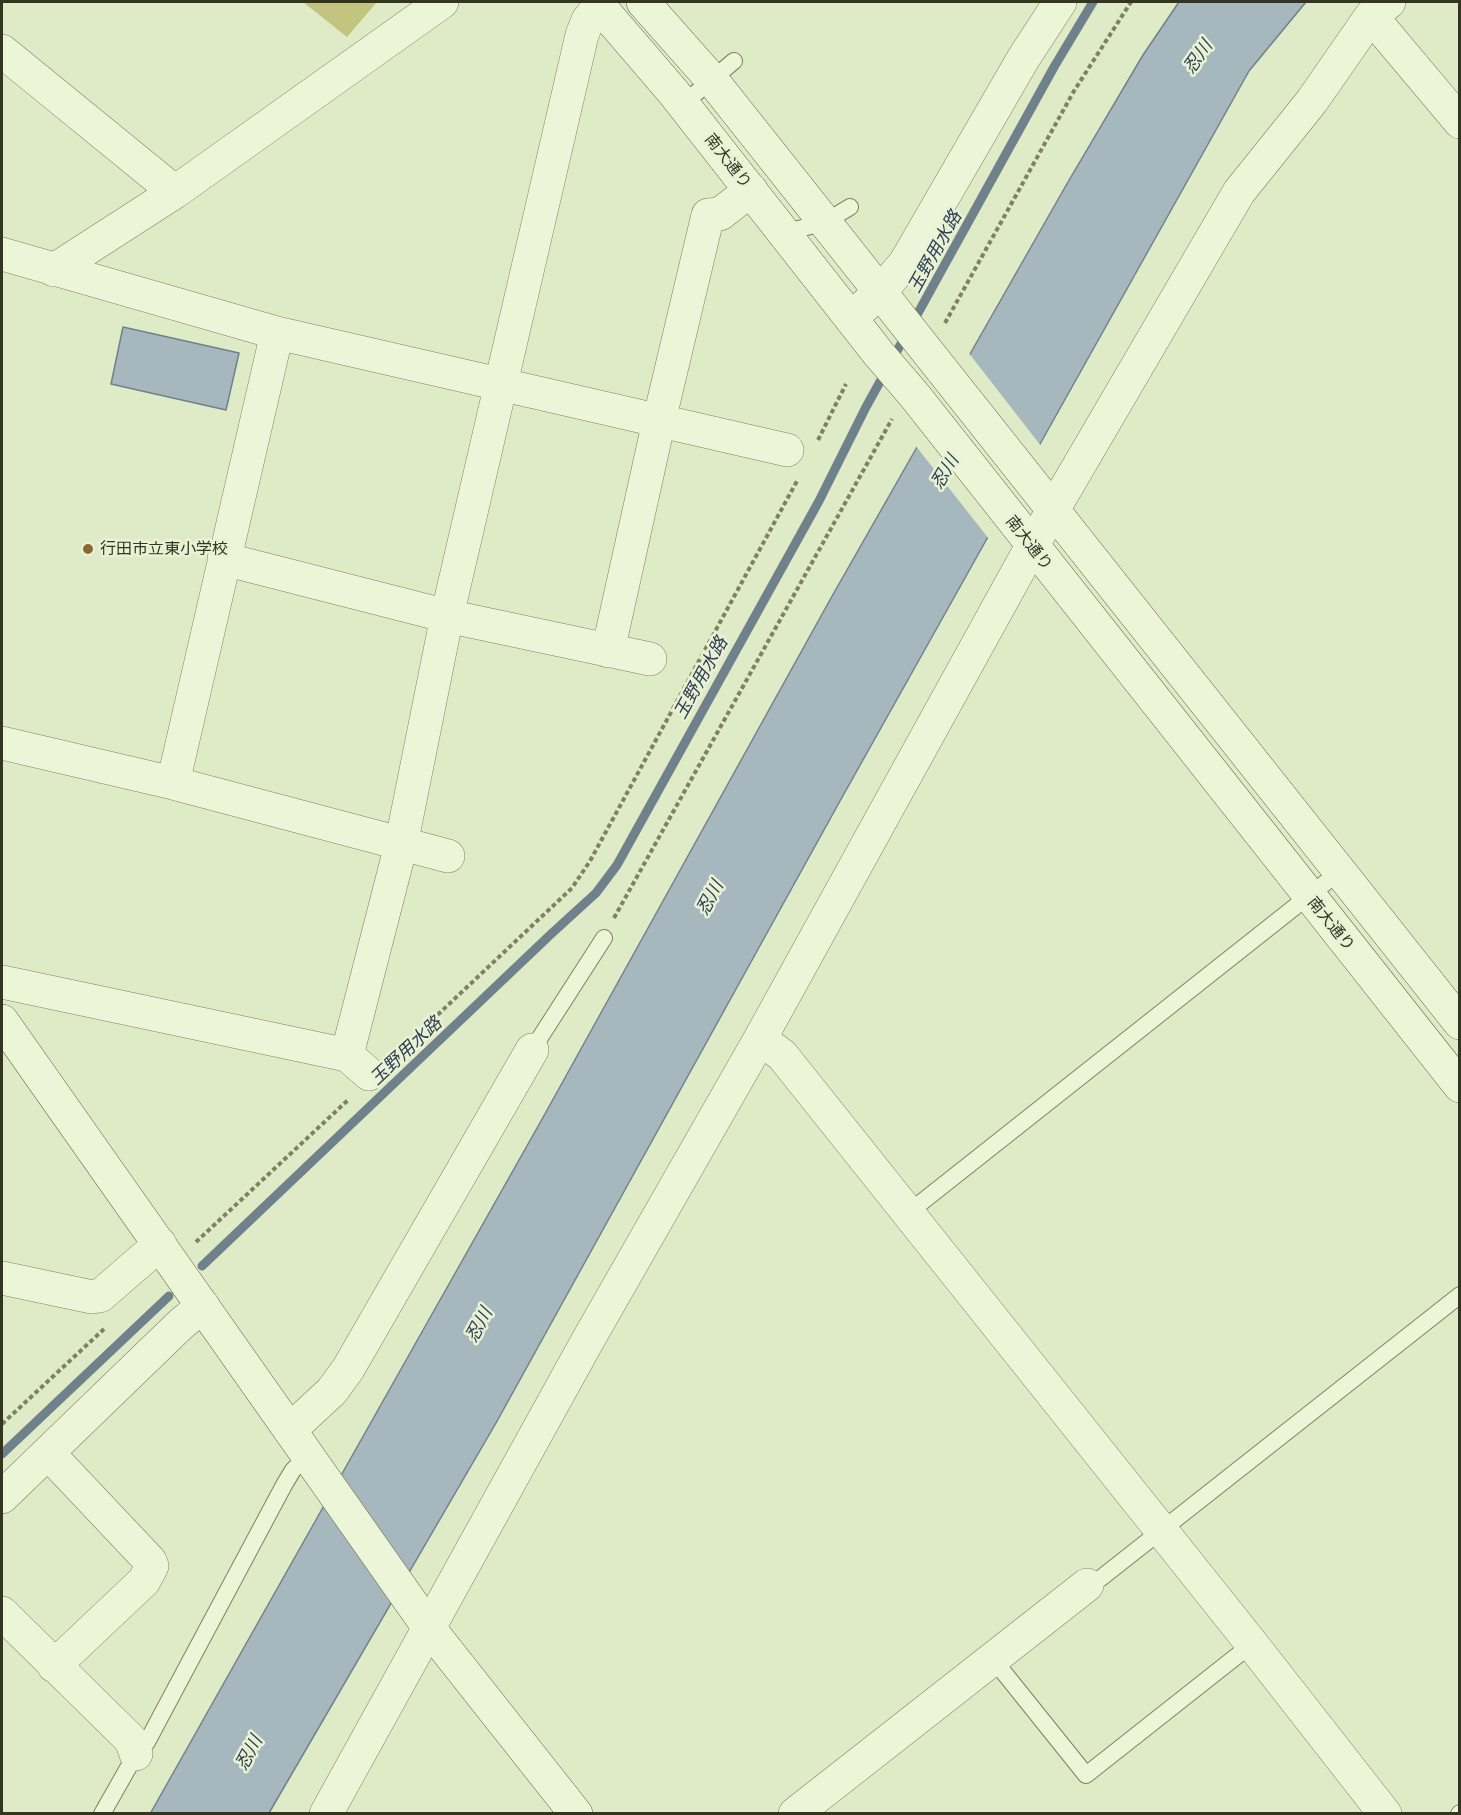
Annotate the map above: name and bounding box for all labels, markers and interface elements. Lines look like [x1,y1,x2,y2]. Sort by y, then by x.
water label: 忍川 [1179,36,1217,78]
street label: 南大通り [701,130,755,192]
water label: 玉野用水路 [904,207,966,297]
water label: 忍川 [926,451,964,493]
street label: 南大通り [1002,512,1056,574]
place label: 行田市立東小学校 [100,539,228,559]
marker: 行田市立東小学校 [81,542,95,556]
water label: 玉野用水路 [670,633,732,723]
water label: 忍川 [692,877,728,919]
street label: 南大通り [1303,893,1359,955]
water label: 玉野用水路 [366,1012,446,1090]
water label: 忍川 [461,1304,497,1346]
water label: 忍川 [231,1732,267,1774]

